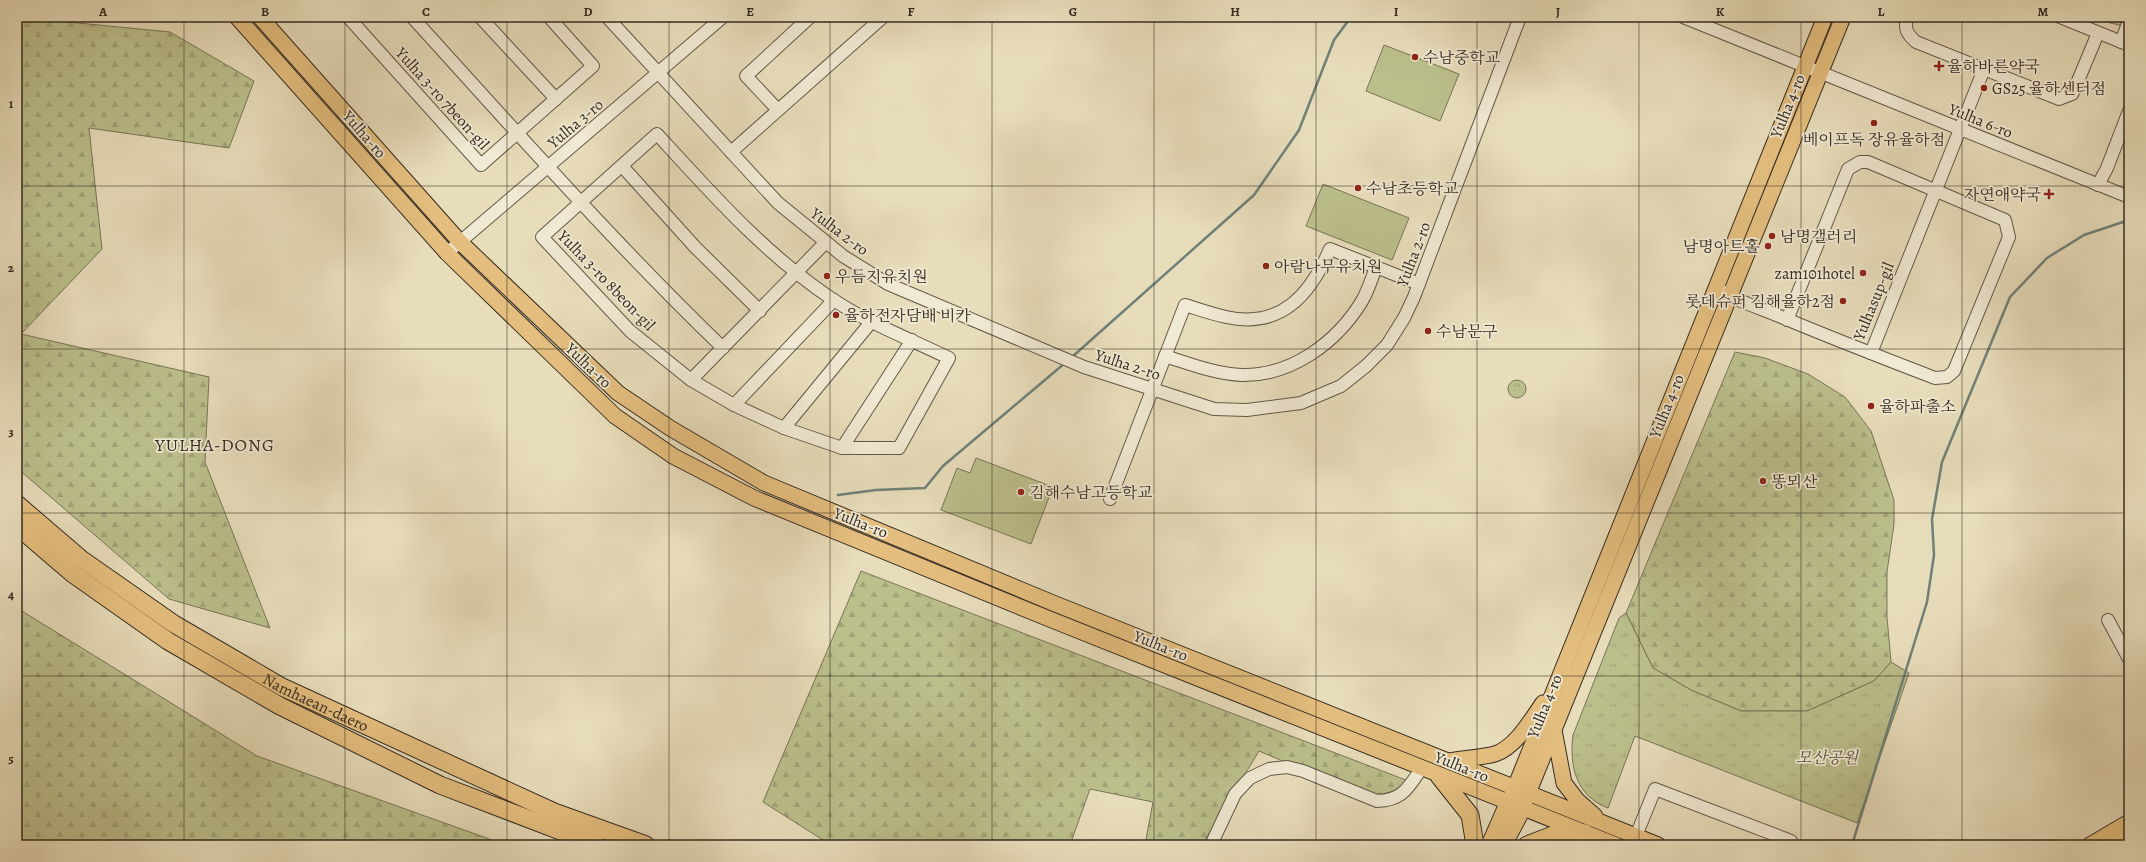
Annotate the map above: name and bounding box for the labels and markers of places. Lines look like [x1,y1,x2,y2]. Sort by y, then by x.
place label: 수남중학교 [1423,47,1500,69]
marker: 수남중학교 [1410,52,1420,62]
place label: 율하바른약국 [1947,56,2040,78]
marker: 율하바른약국 [1934,61,1944,71]
place label: GS25 율하센터점 [1992,78,2106,100]
marker: GS25 율하센터점 [1979,83,1989,93]
marker: 베이프독 장유율하점 [1869,118,1879,128]
place label: 베이프독 장유율하점 [1803,129,1945,151]
place label: 수남초등학교 [1366,178,1459,200]
marker: 수남초등학교 [1353,183,1363,193]
place label: 자연애약국 [1964,184,2042,206]
marker: 자연애약국 [2044,189,2054,199]
place label: 남명갤러리 [1780,226,1857,248]
marker: 남명갤러리 [1767,231,1777,241]
place label: 남명아트홀 [1683,236,1760,258]
marker: 남명아트홀 [1763,241,1773,251]
place label: 아람나무유치원 [1274,256,1382,278]
marker: 아람나무유치원 [1261,261,1271,271]
place label: zam101hotel [1775,263,1855,285]
place label: 우듬지유치원 [835,266,928,288]
marker: zam101hotel [1858,268,1868,278]
marker: 우듬지유치원 [822,271,832,281]
place label: 롯데슈퍼 김해율하2점 [1685,291,1835,313]
marker: 롯데슈퍼 김해율하2점 [1838,296,1848,306]
place label: 율하전자담배 비카 [844,305,971,327]
marker: 율하전자담배 비카 [831,310,841,320]
place label: 수남문구 [1436,321,1498,343]
marker: 수남문구 [1423,326,1433,336]
place label: 율하파출소 [1879,396,1956,418]
marker: 율하파출소 [1866,401,1876,411]
place label: 똥뫼산 [1771,471,1818,493]
marker: 똥뫼산 [1758,476,1768,486]
place label: 김해수남고등학교 [1029,482,1153,504]
marker: 김해수남고등학교 [1016,487,1026,497]

